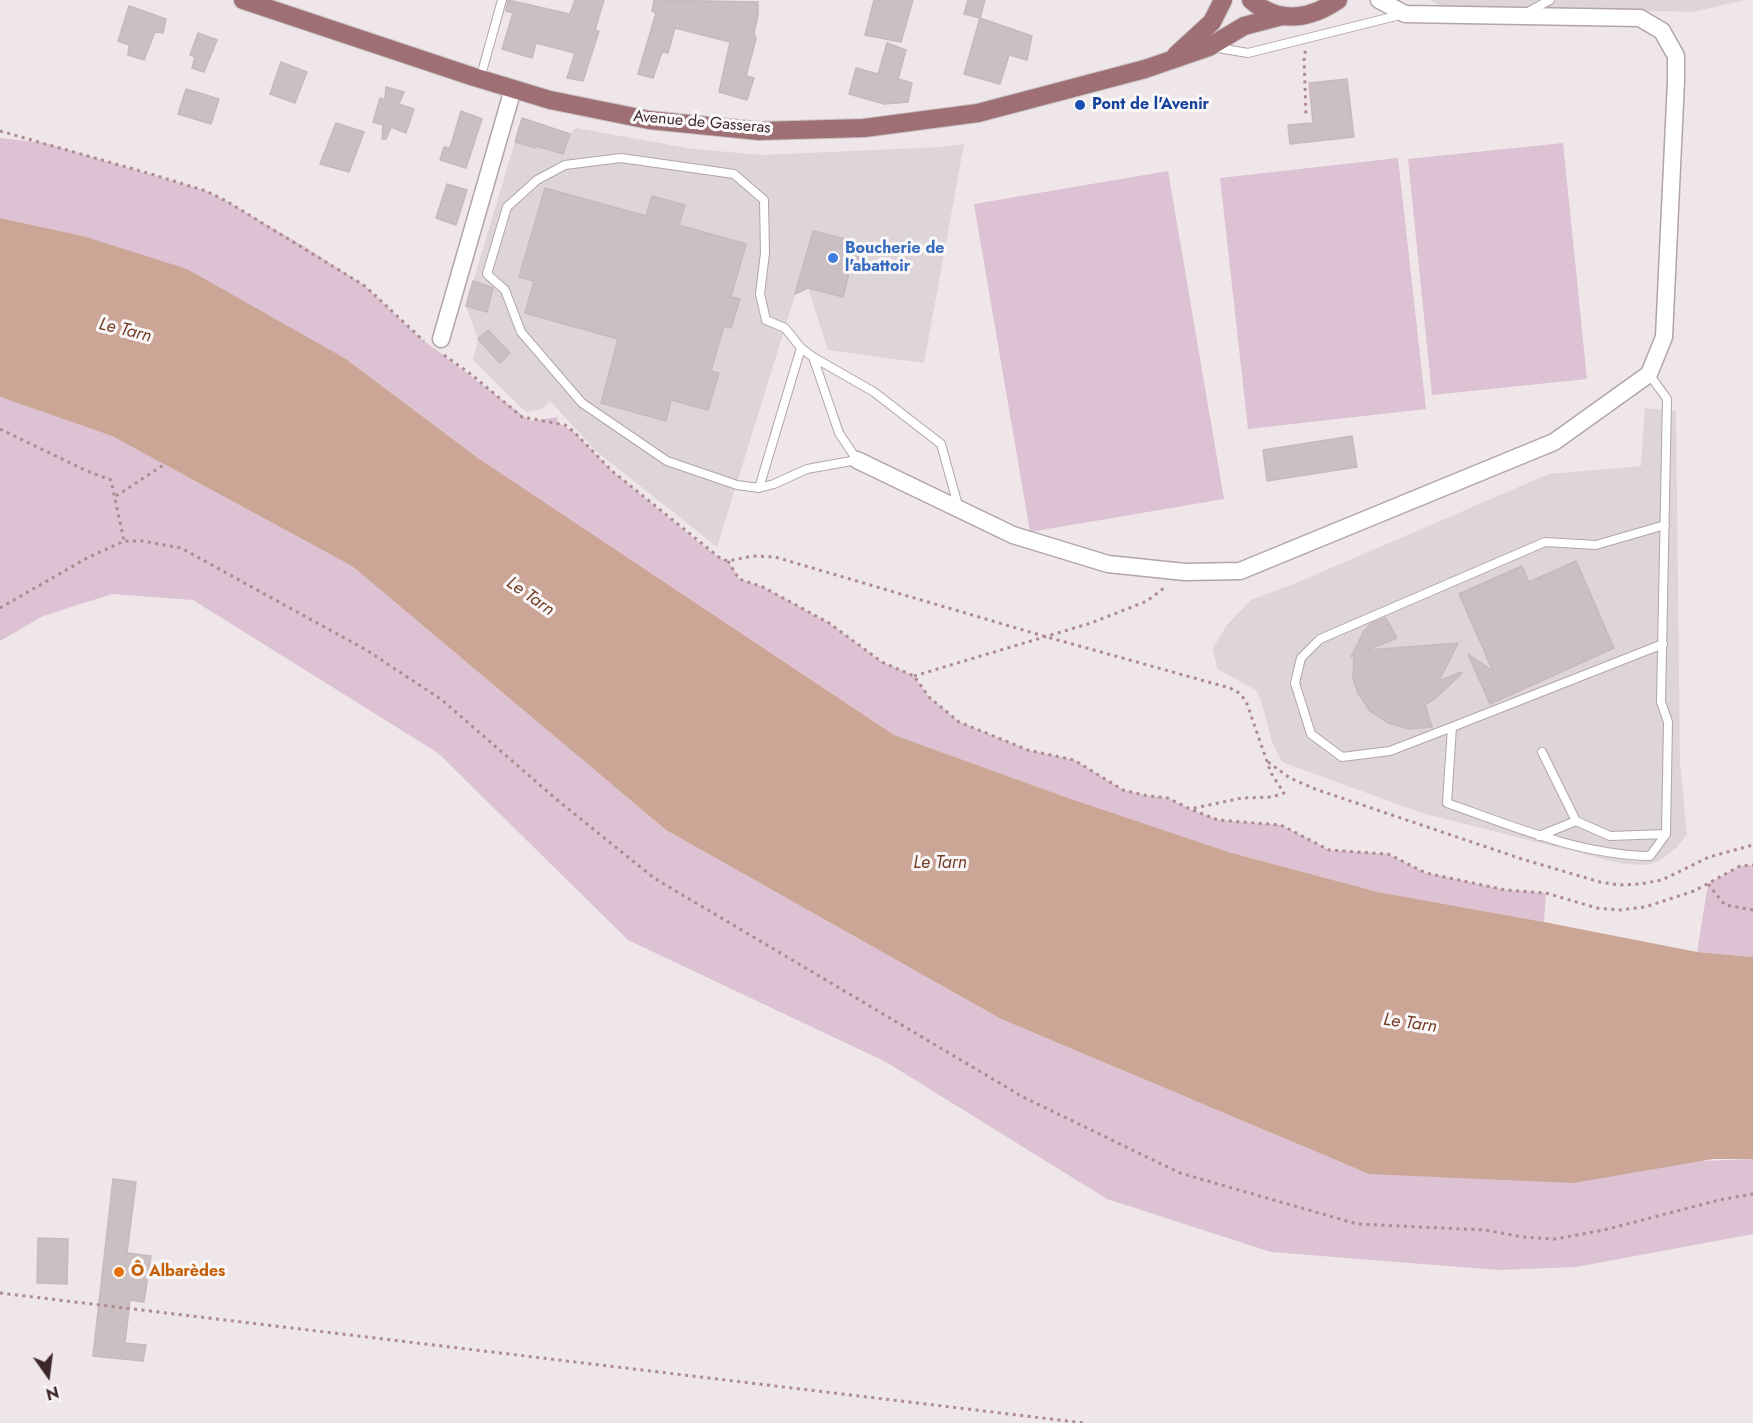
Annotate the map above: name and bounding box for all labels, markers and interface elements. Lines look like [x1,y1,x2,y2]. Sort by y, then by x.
place label: Pont de l'Avenir [1092,95,1209,115]
marker: Pont de l'Avenir [1073,98,1087,112]
street label: Avenue de Gasseras [633,107,771,139]
place label: Boucherie de l'abattoir [845,239,944,277]
marker: Boucherie de l'abattoir [826,251,840,265]
water label: Le Tarn [96,314,154,348]
water label: Le Tarn [502,573,558,621]
water label: Le Tarn [913,853,967,875]
water label: Le Tarn [1382,1010,1438,1038]
place label: Ô Albarèdes [131,1262,225,1282]
marker: Ô Albarèdes [112,1265,126,1279]
north arrow [18,1345,78,1405]
text: N [44,1380,61,1406]

